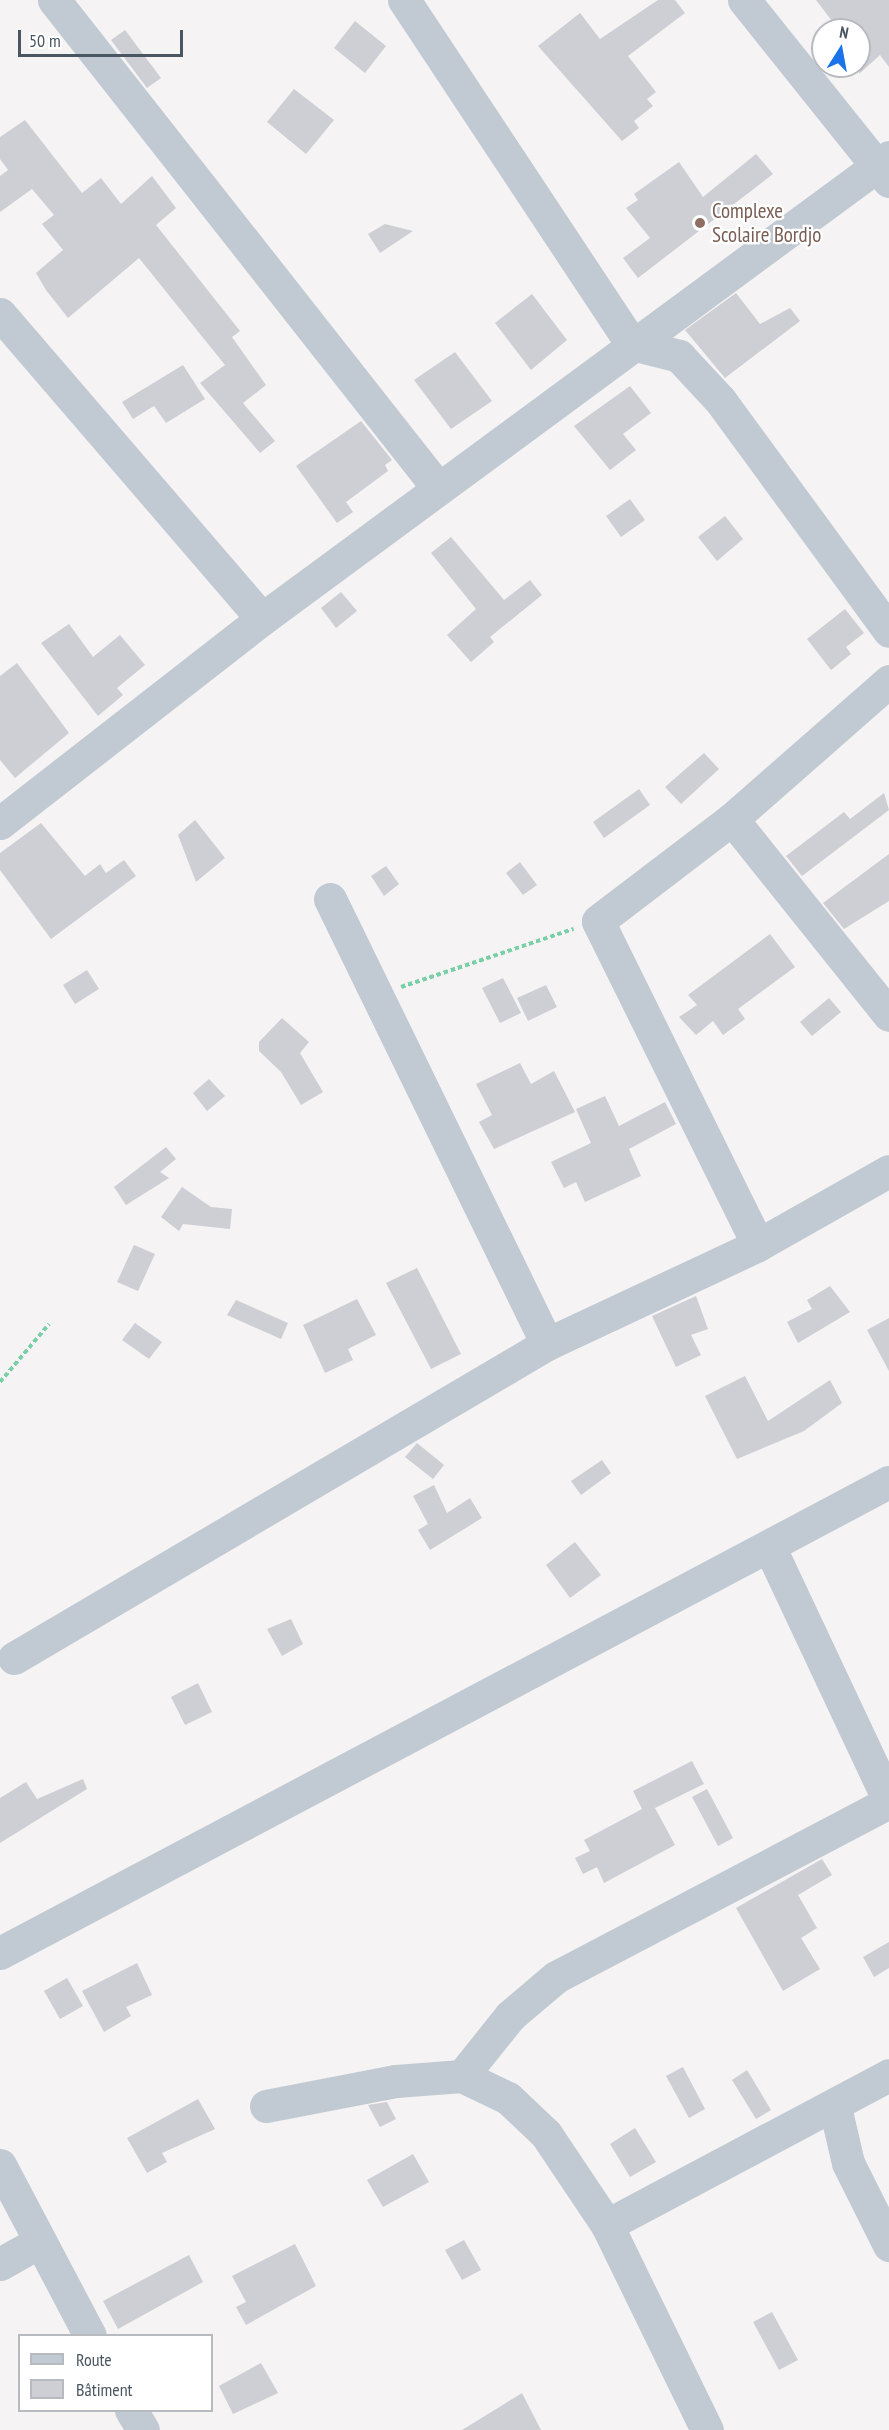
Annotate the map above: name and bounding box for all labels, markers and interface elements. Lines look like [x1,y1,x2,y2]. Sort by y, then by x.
scale bar [21,18,186,56]
north arrow [811,18,871,78]
text: N [838,22,850,43]
text: 50 m [29,29,61,52]
place label: Complexe Scolaire Bordjo [712,198,821,248]
marker: Complexe Scolaire Bordjo [693,216,707,230]
legend [18,2334,213,2412]
text: Route [76,2348,112,2371]
text: Bâtiment [76,2378,133,2401]

